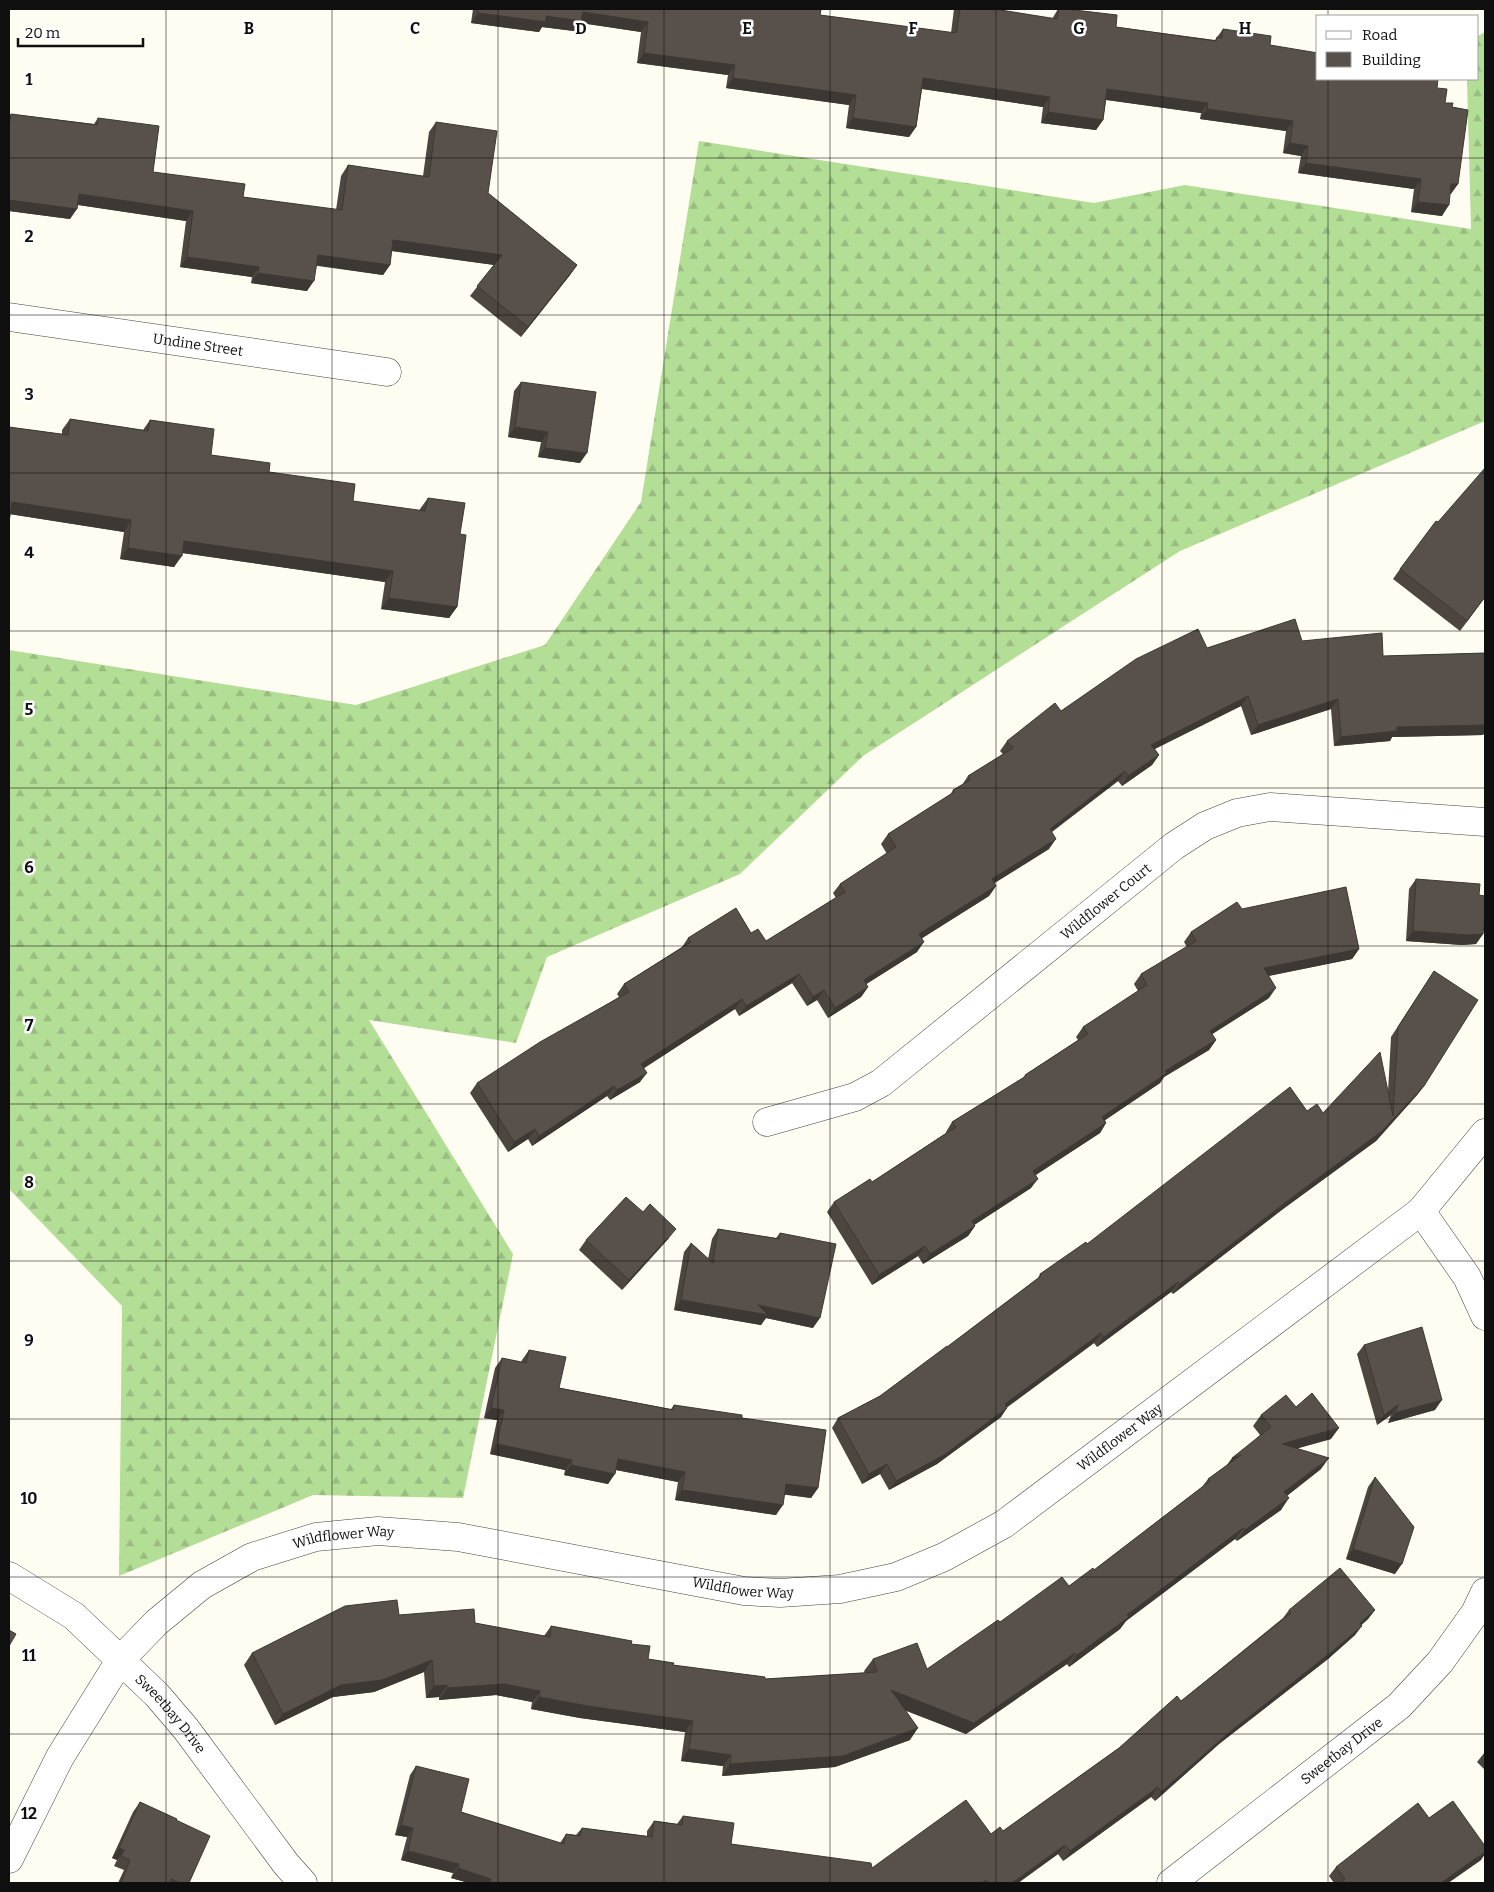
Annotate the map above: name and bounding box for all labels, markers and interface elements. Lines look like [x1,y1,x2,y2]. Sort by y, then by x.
scale bar [18,15,142,47]
legend [1316,15,1479,80]
text: B [244,19,254,38]
text: C [410,19,420,38]
text: D [575,19,587,38]
text: E [742,19,752,38]
text: F [909,19,918,38]
text: G [1073,19,1085,38]
text: H [1239,19,1252,38]
text: 20 m [25,24,61,42]
text: Road [1362,26,1397,44]
text: Building [1362,51,1421,69]
text: 1 [26,70,33,89]
text: 2 [24,227,34,246]
street label: Undine Street [152,330,244,360]
text: 3 [24,385,34,404]
text: 4 [24,543,34,562]
text: 5 [25,700,34,719]
text: 6 [24,858,34,877]
street label: Wildflower Court [1057,860,1155,943]
text: 7 [25,1016,34,1035]
text: 8 [24,1173,34,1192]
text: 9 [24,1331,34,1350]
street label: Wildflower Way [1074,1400,1167,1475]
text: 10 [20,1489,38,1508]
street label: Wildflower Way [291,1523,395,1553]
street label: Wildflower Way [691,1573,795,1602]
text: 11 [22,1646,36,1665]
street label: Sweetbay Drive [132,1671,209,1757]
street label: Sweetbay Drive [1298,1714,1386,1788]
text: 12 [21,1804,37,1823]

